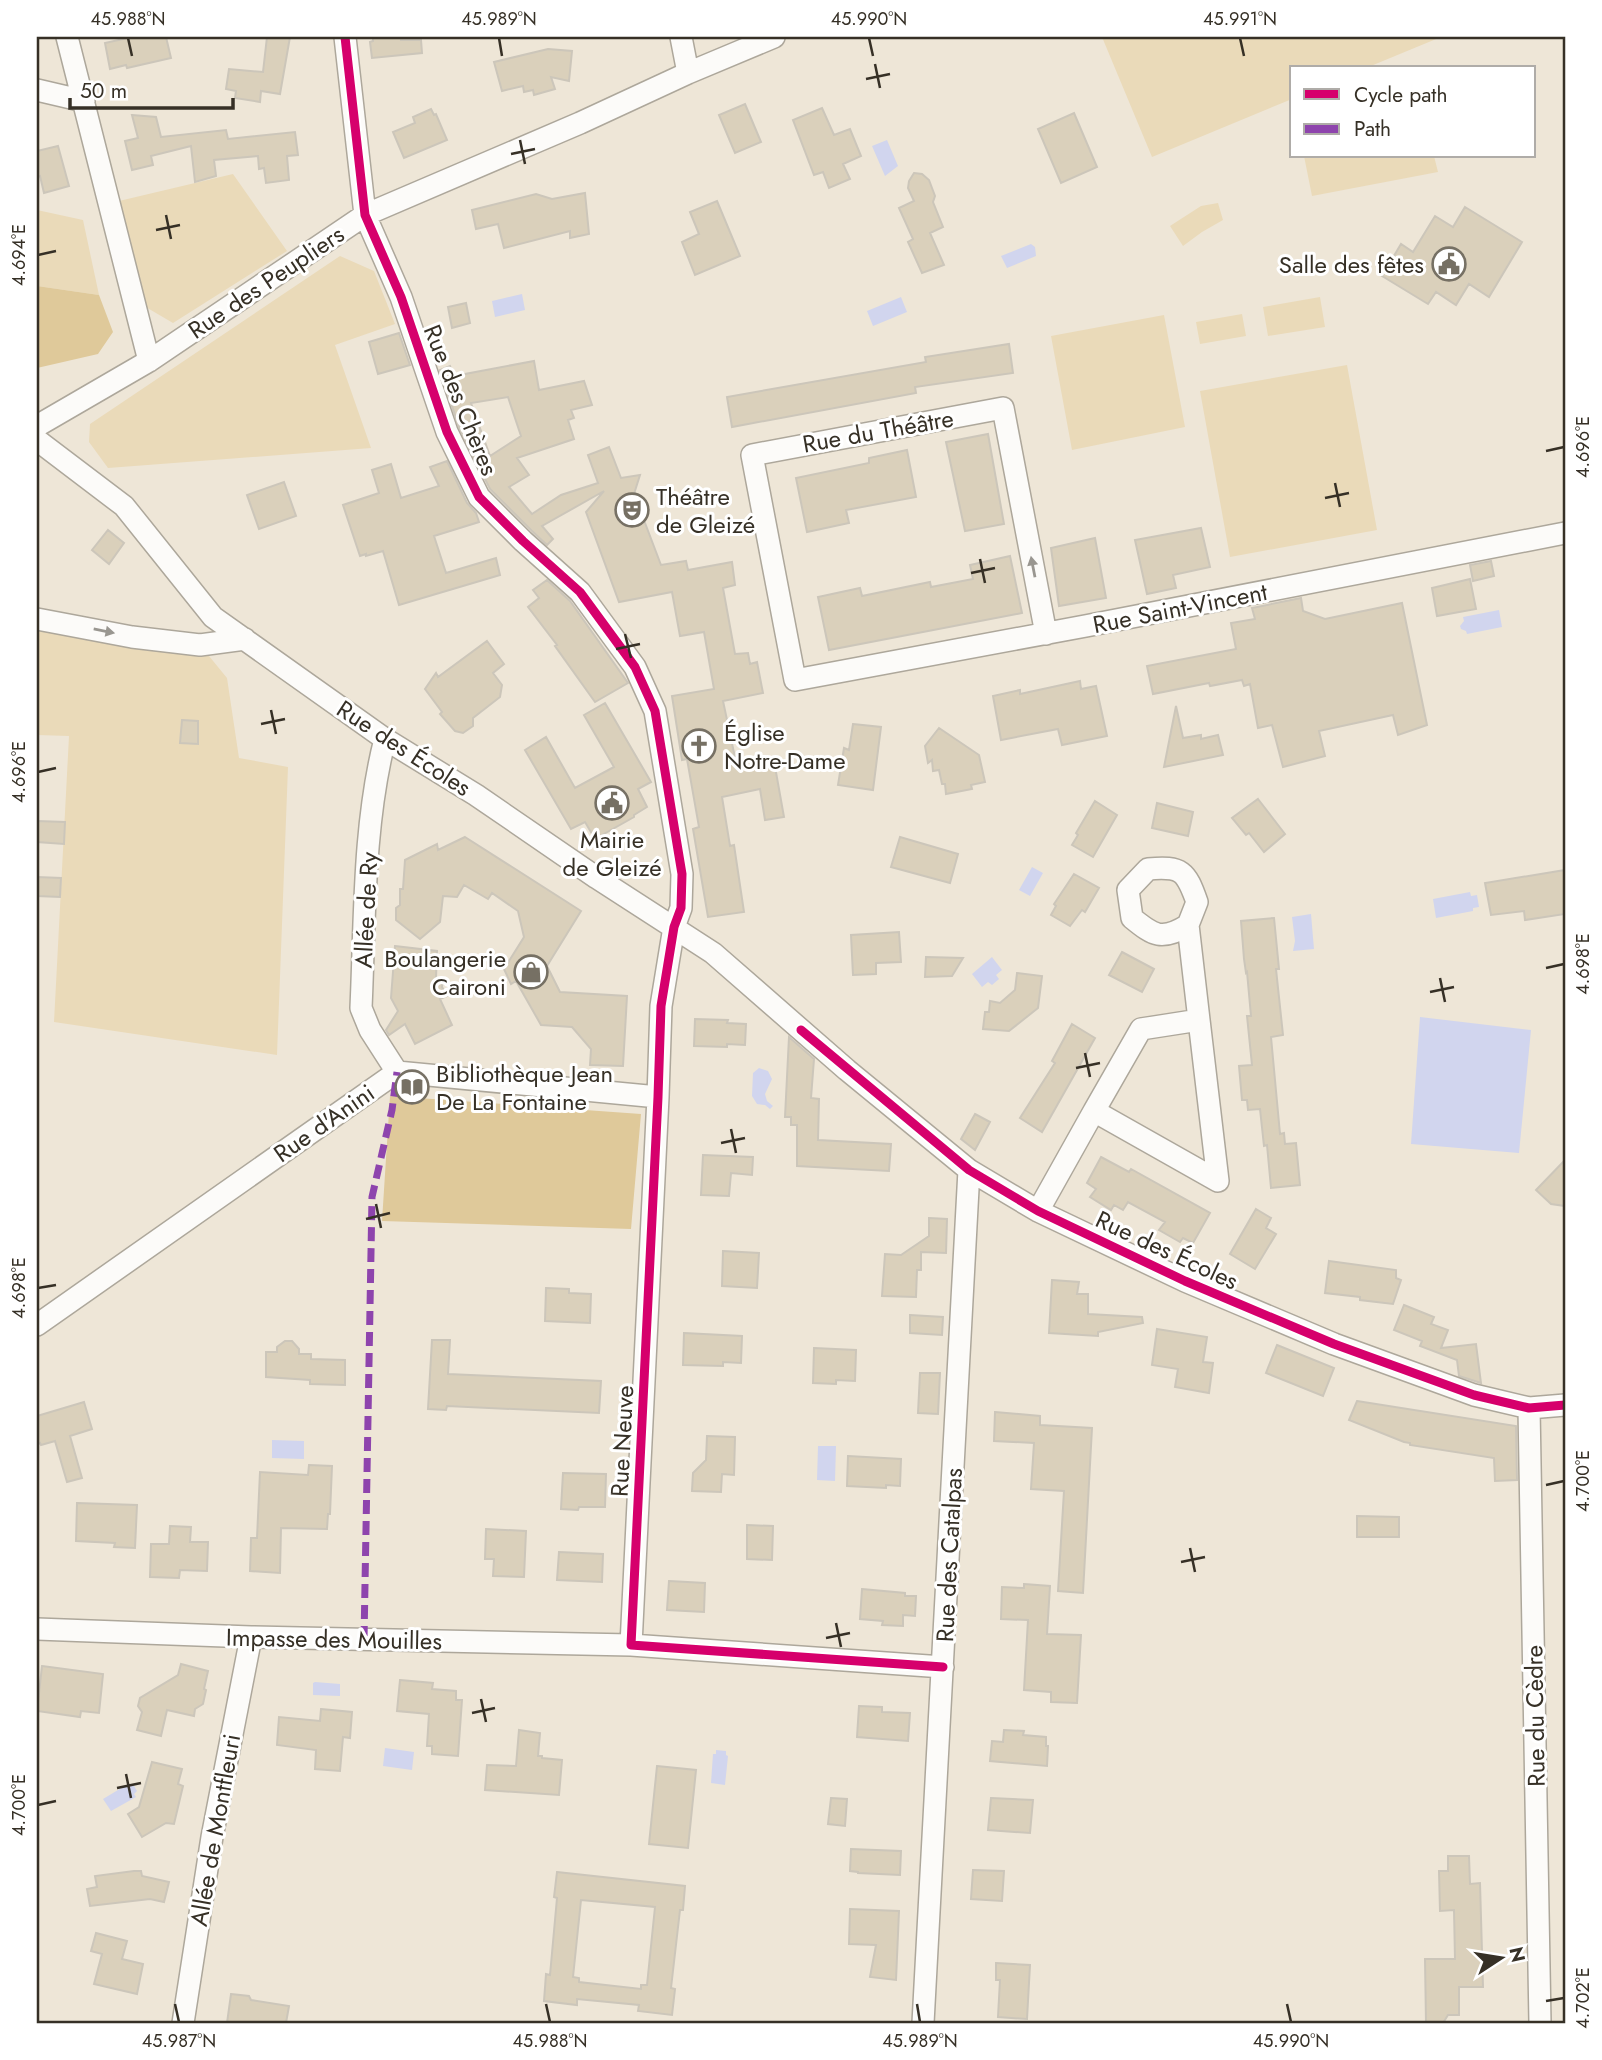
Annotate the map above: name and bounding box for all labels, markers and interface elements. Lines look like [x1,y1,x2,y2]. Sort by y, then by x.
text: 45.988°N [90,6,166,32]
text: 45.989°N [461,6,537,32]
text: 45.990°N [831,6,907,32]
text: 45.991°N [1203,6,1277,32]
scale bar [70,66,233,110]
legend [1290,66,1536,158]
text: 50 m [80,76,127,106]
text: Cycle path [1354,80,1447,110]
text: Path [1354,114,1391,144]
street label: Rue des Peupliers [181,217,351,347]
text: 4.694°E [6,224,32,286]
public building icon: Salle des fêtes [1430,245,1468,283]
place label: Salle des fêtes [1279,247,1424,282]
street label: Rue des Chères [415,319,507,481]
street label: Rue du Théâtre [800,400,956,462]
text: 4.696°E [1570,416,1596,478]
place label: Théâtre de Gleizé [656,479,755,542]
theatre icon: Théâtre de Gleizé [613,491,651,529]
one-way arrow [1027,556,1038,578]
street label: Rue Saint-Vincent [1090,574,1270,642]
one-way arrow [93,626,115,637]
street label: Rue des Écoles [330,691,478,805]
place label: Église Notre-Dame [724,715,846,778]
church icon: Église Notre-Dame [680,727,718,765]
text: 4.696°E [6,741,32,803]
public building icon: Mairie de Gleizé [593,784,631,822]
place label: Mairie de Gleizé [563,822,662,885]
street label: Allée de Ry [345,851,387,969]
text: 4.698°E [1570,933,1596,995]
place label: Boulangerie Caironi [384,941,506,1004]
shop icon: Boulangerie Caironi [512,953,550,991]
place label: Bibliothèque Jean De La Fontaine [436,1056,613,1119]
library icon: Bibliothèque Jean De La Fontaine [393,1068,431,1106]
street label: Rue d'Anini [266,1075,382,1171]
street label: Rue des Écoles [1090,1202,1244,1298]
text: 4.698°E [6,1257,32,1319]
street label: Rue Neuve [602,1384,642,1498]
text: 4.700°E [1570,1450,1596,1512]
street label: Rue des Catalpas [927,1467,971,1643]
street label: Impasse des Mouilles [226,1620,442,1658]
street label: Rue du Cèdre [1516,1645,1554,1787]
street label: Allée de Montfleuri [181,1731,249,1929]
text: 4.700°E [6,1774,32,1836]
north arrow [1466,1924,1536,1994]
text: N [1502,1944,1532,1965]
text: 4.702°E [1570,1967,1596,2029]
text: 45.987°N [142,2028,216,2054]
text: 45.988°N [512,2028,588,2054]
text: 45.989°N [882,2028,958,2054]
text: 45.990°N [1253,2028,1329,2054]

